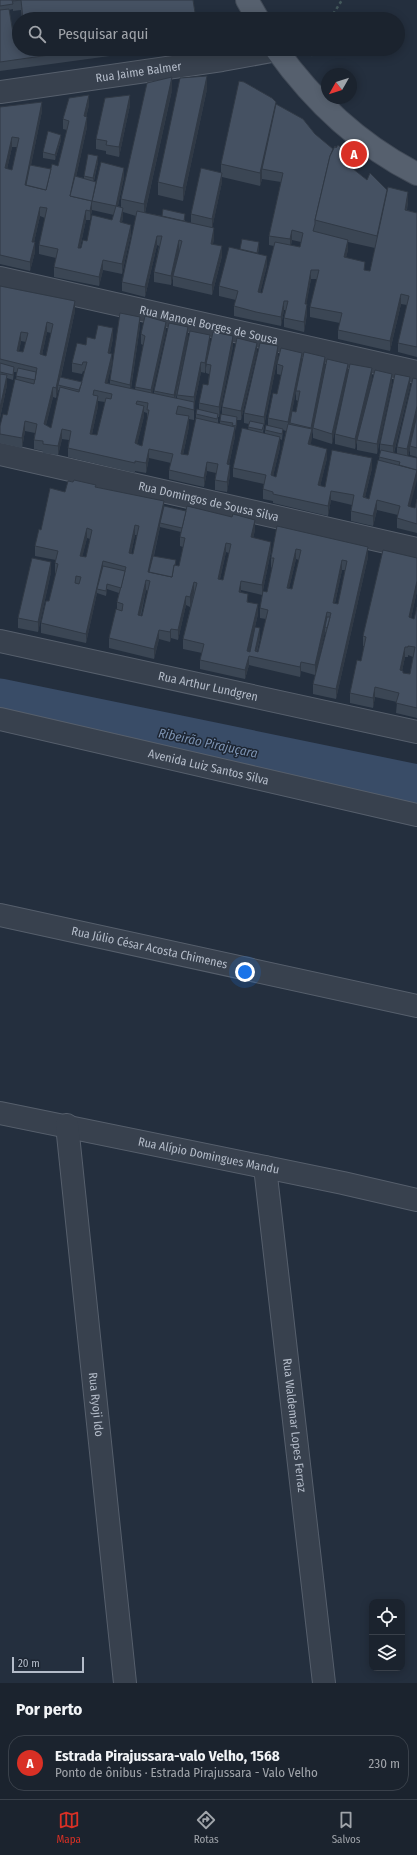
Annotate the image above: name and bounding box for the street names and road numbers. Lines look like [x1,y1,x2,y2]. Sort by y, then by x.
street label: Rua Jaime Balmer [95,59,183,85]
street label: Rua Manoel Borges de Sousa [138,303,279,347]
street label: Rua Domingos de Sousa Silva [137,479,280,524]
street label: Rua Arthur Lundgren [157,669,259,704]
street label: Avenida Luiz Santos Silva [147,746,270,788]
street label: Rua Júlio César Acosta Chimenes [70,924,229,971]
street label: Rua Alípio Domingues Mandu [137,1134,280,1177]
street label: Rua Waldemar Lopes Ferraz [280,1358,309,1493]
street label: Rua Ryoji Ido [86,1372,106,1437]

